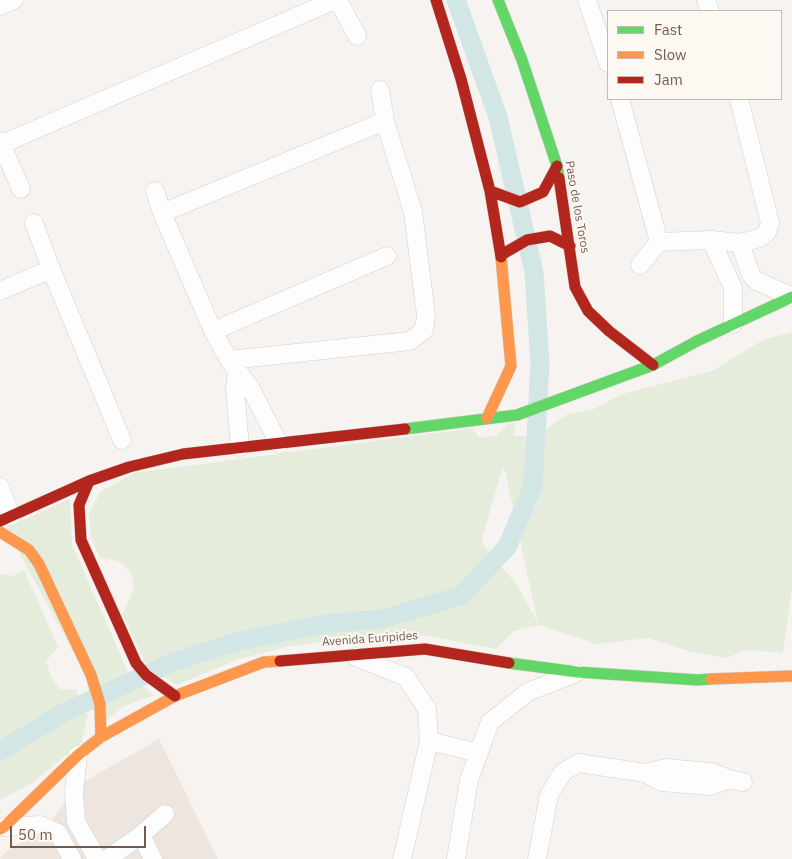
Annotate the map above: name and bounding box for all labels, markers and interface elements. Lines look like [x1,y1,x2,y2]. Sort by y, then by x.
legend [607,10,782,100]
text: Fast [654,20,682,39]
text: Slow [654,45,687,64]
text: Jam [654,70,683,89]
street label: Paso de los Toros [562,160,592,254]
street label: Avenida Euripides [321,628,419,650]
scale bar [12,816,149,848]
text: 50 m [18,825,53,844]

